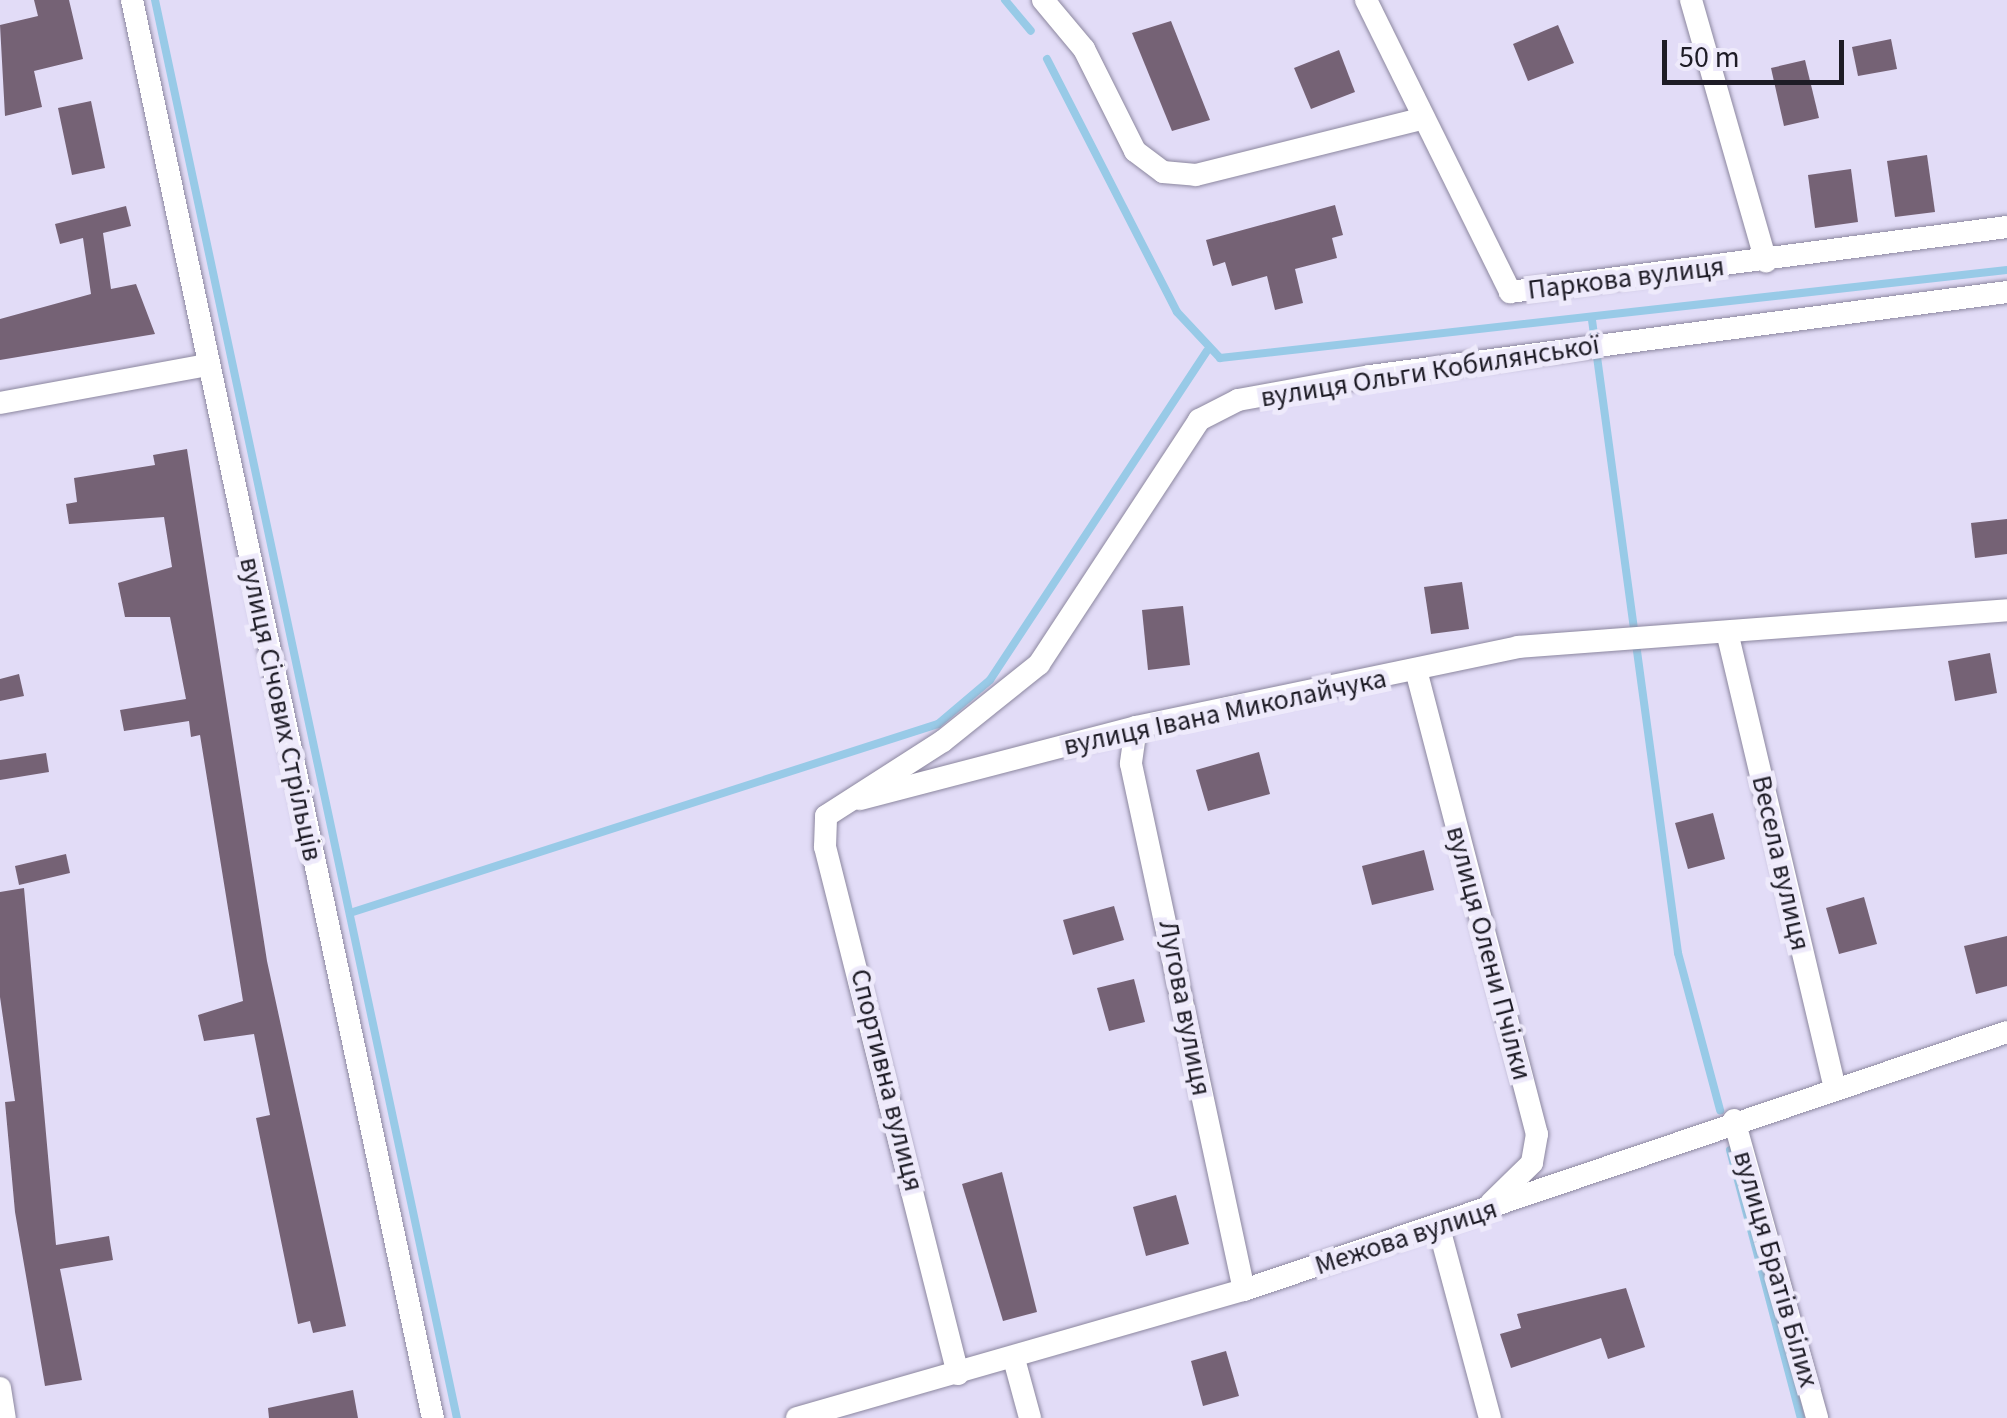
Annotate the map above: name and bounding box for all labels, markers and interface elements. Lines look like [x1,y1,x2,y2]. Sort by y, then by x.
scale bar [1667,20,1850,82]
text: 50 m [1679,36,1740,79]
street label: Паркова вулиця [1526,249,1726,307]
street label: вулиця Ольги Кобилянської [1258,328,1602,414]
street label: вулиця Січових Стрільців [232,554,330,864]
street label: вулиця Івана Миколайчука [1061,661,1389,763]
street label: Весела вулиця [1745,772,1817,954]
street label: вулиця Олени Пчілки [1439,822,1539,1084]
street label: Лугова вулиця [1152,917,1218,1099]
street label: Спортивна вулиця [843,965,931,1195]
street label: вулиця Братів Білих [1726,1147,1826,1391]
street label: Межова вулиця [1311,1192,1501,1282]

